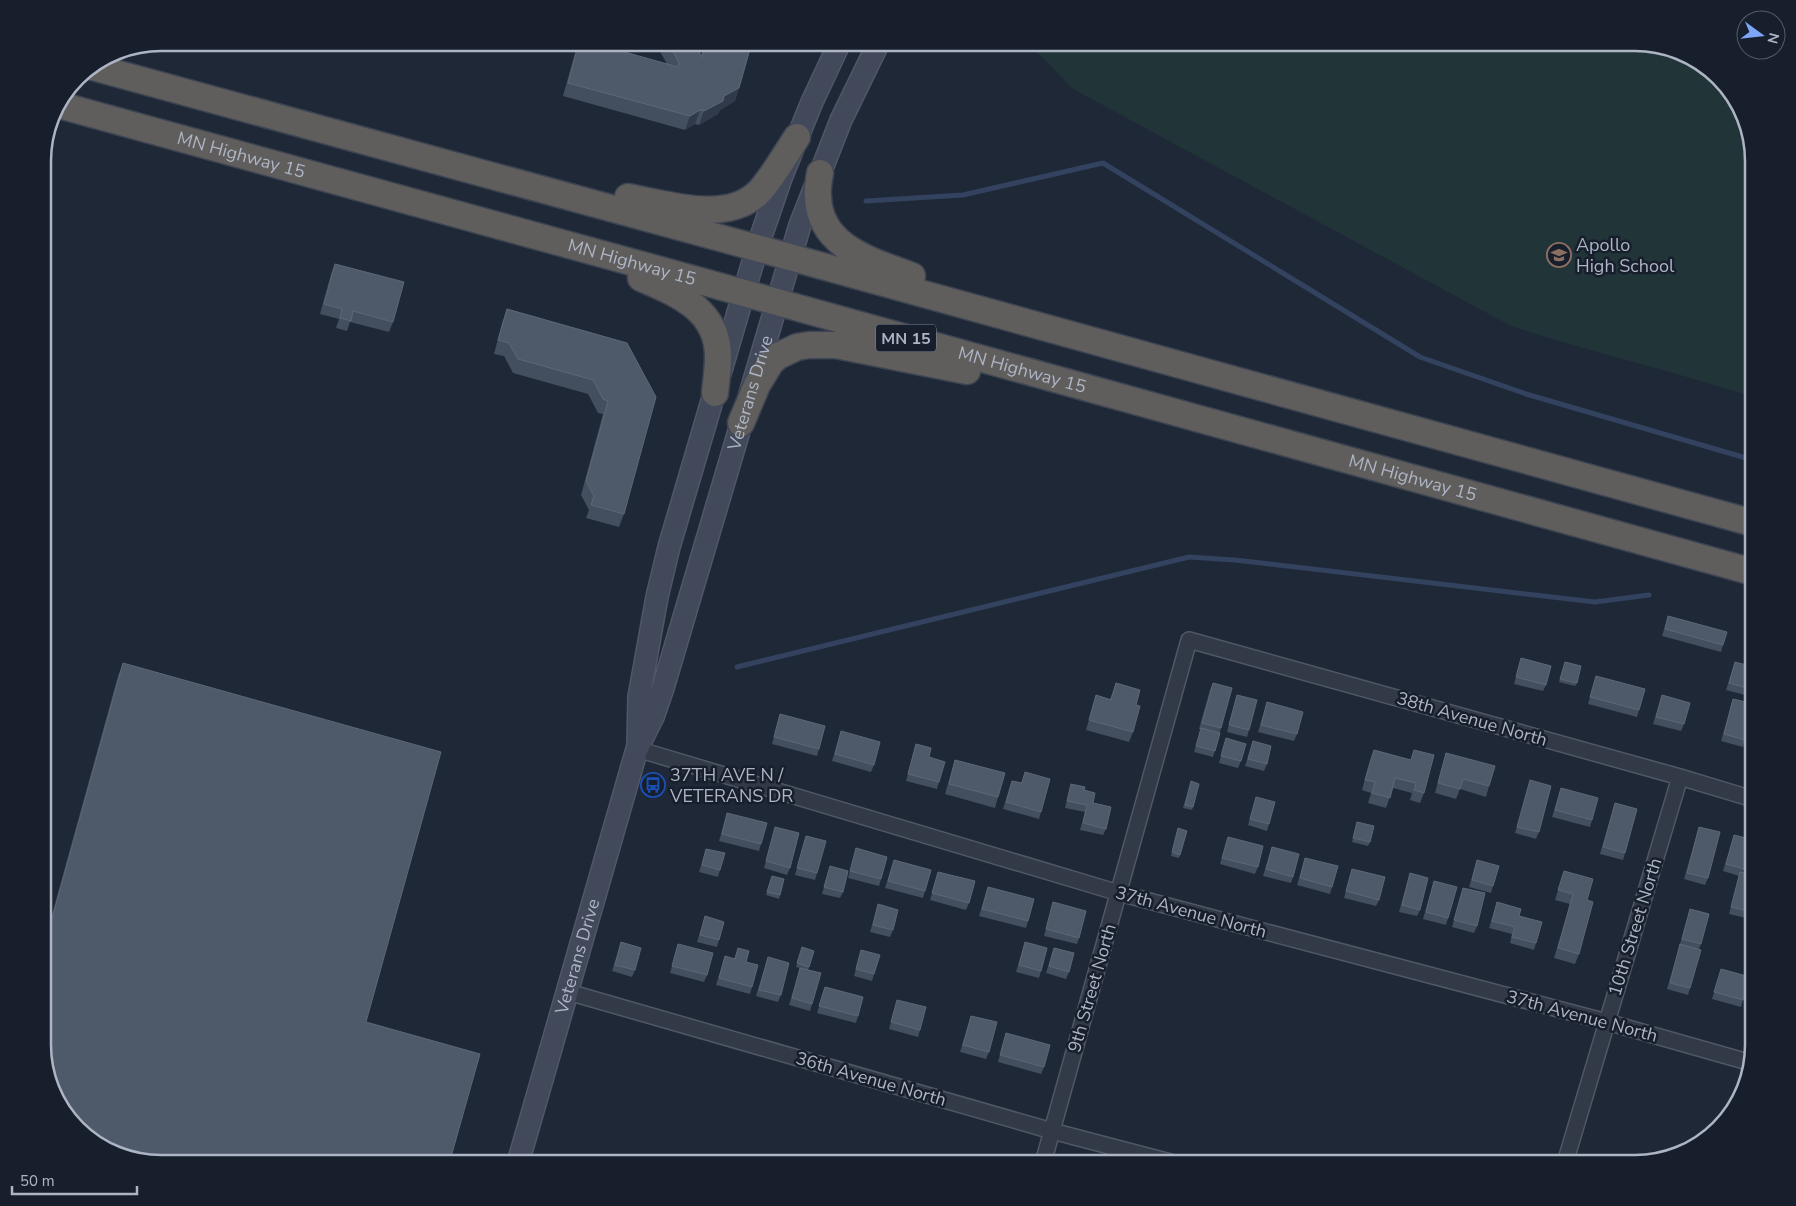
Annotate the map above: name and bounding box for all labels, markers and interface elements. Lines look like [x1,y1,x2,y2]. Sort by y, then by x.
north arrow [1736,10,1786,60]
text: N [1763,31,1784,46]
street label: MN Highway 15 [174,126,308,184]
street label: MN Highway 15 [565,233,699,291]
place label: Apollo High School [1576,233,1675,278]
school or university icon: Apollo High School [1546,242,1572,268]
road number: MN 15 [876,324,936,352]
street label: Veterans Drive [722,332,779,454]
street label: MN Highway 15 [955,341,1089,399]
street label: MN Highway 15 [1346,449,1479,507]
street label: 38th Avenue North [1394,686,1550,752]
place label: 37TH AVE N / VETERANS DR [669,763,793,808]
bus stop icon: 37TH AVE N / VETERANS DR [640,772,666,798]
street label: 10th Street North [1603,855,1667,999]
street label: 37th Avenue North [1113,880,1269,944]
street label: Veterans Drive [549,896,605,1018]
street label: 9th Street North [1062,921,1122,1055]
street label: 37th Avenue North [1504,984,1660,1048]
street label: 36th Avenue North [793,1046,949,1112]
scale bar [12,1164,138,1196]
text: 50 m [20,1171,55,1191]

